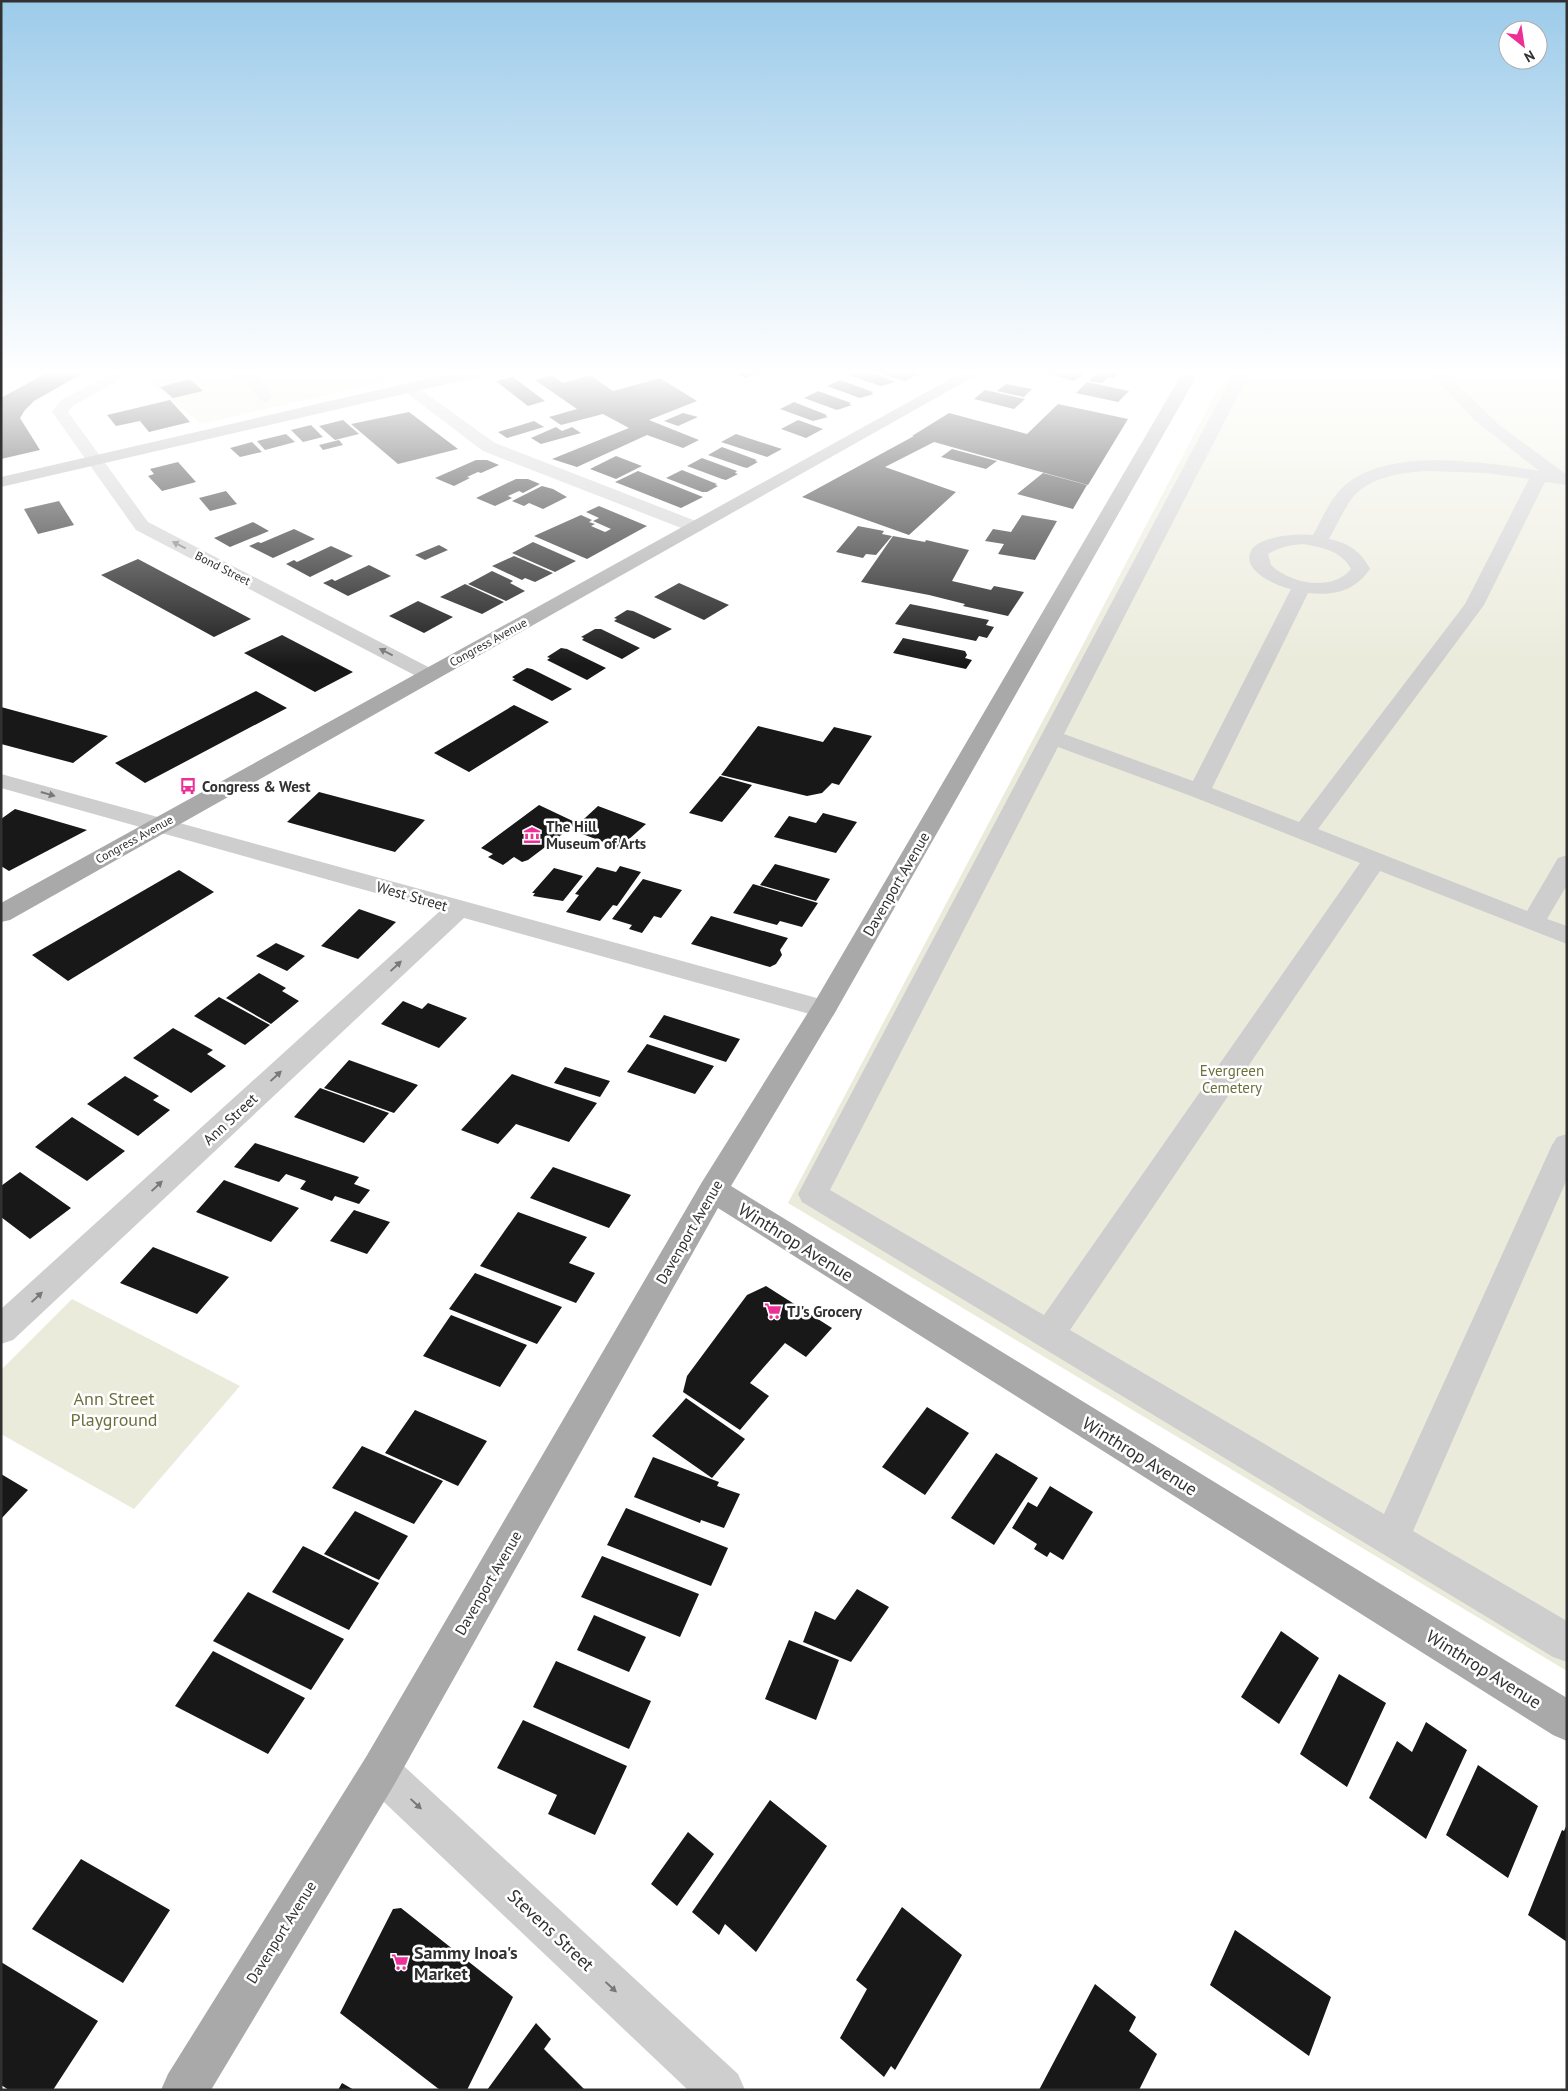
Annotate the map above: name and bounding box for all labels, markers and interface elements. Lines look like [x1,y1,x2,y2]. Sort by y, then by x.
north arrow [1498,20,1548,70]
text: N [1521,46,1538,66]
one-way arrow [172,541,187,549]
street label: Bond Street [193,548,253,588]
street label: Congress Avenue [447,614,529,670]
one-way arrow [379,648,393,656]
bus stop icon: Congress & West [178,776,198,796]
place label: Congress & West [202,777,311,796]
one-way arrow [41,791,56,799]
street label: Congress Avenue [93,811,175,867]
place label: The Hill Museum of Arts [546,817,646,853]
museum icon: The Hill Museum of Arts [522,825,542,845]
street label: Davenport Avenue [858,828,934,940]
street label: West Street [374,877,450,915]
one-way arrow [389,960,401,972]
park label: Evergreen Cemetery [1200,1061,1264,1097]
one-way arrow [270,1070,282,1082]
street label: Ann Street [199,1089,261,1149]
street label: Davenport Avenue [651,1176,727,1288]
one-way arrow [150,1181,163,1192]
street label: Winthrop Avenue [734,1197,858,1287]
one-way arrow [31,1291,44,1302]
supermarket icon: TJ's Grocery [763,1301,783,1321]
place label: TJ's Grocery [787,1302,863,1321]
park label: Ann Street Playground [70,1387,158,1431]
street label: Winthrop Avenue [1078,1411,1202,1501]
street label: Davenport Avenue [450,1527,526,1639]
street label: Winthrop Avenue [1422,1624,1546,1714]
one-way arrow [409,1798,421,1810]
street label: Davenport Avenue [242,1877,320,1987]
street label: Stevens Street [503,1884,599,1976]
place label: Sammy Inoa's Market [414,1941,518,1985]
supermarket icon: Sammy Inoa's Market [390,1952,410,1972]
one-way arrow [605,1981,617,1993]

